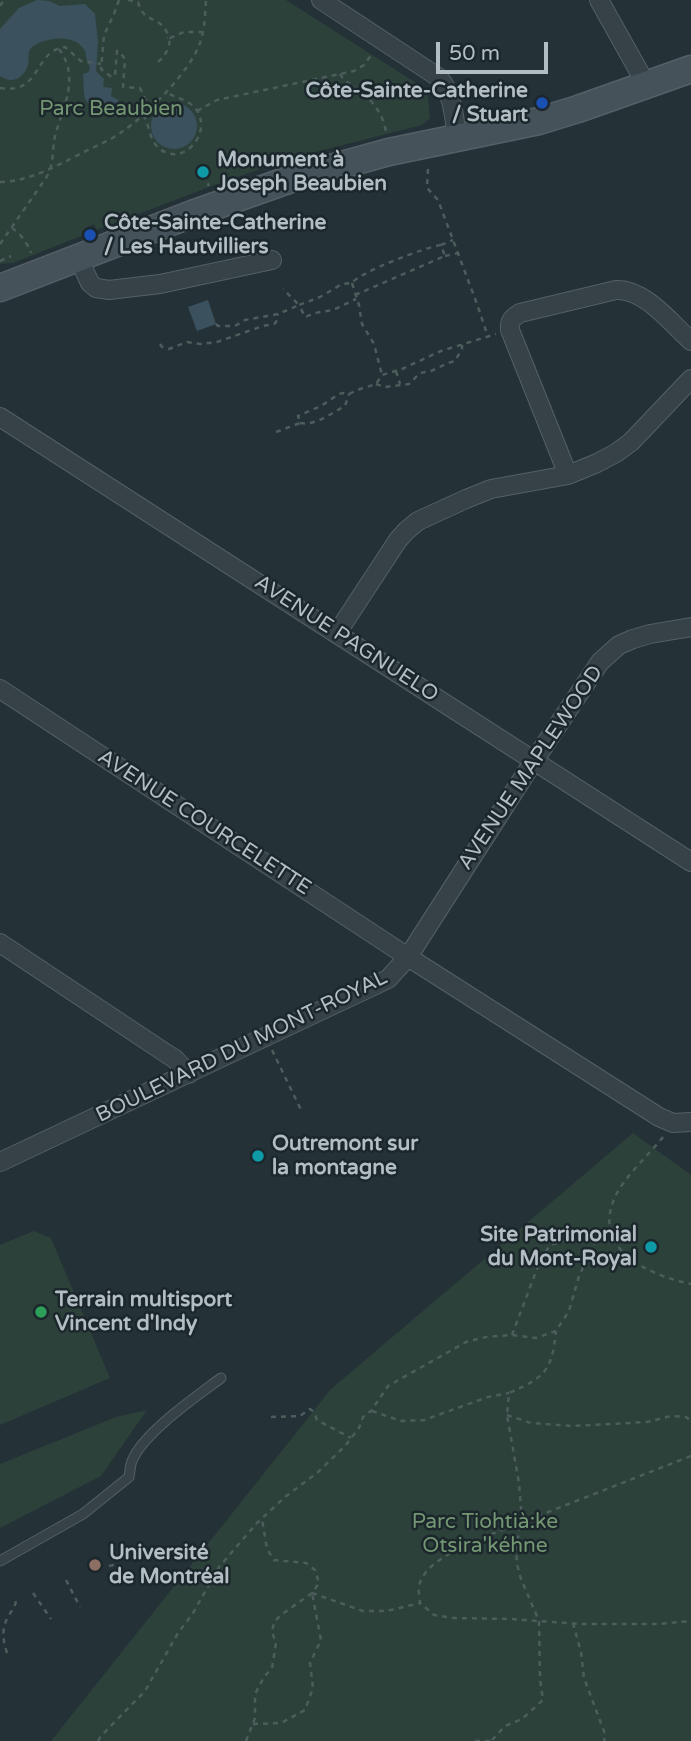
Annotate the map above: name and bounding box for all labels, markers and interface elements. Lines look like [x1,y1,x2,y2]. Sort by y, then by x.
scale bar [439,28,551,72]
text: 50 m [449,41,500,66]
place label: Côte-Sainte-Catherine / Stuart [306,78,528,128]
marker: Côte-Sainte-Catherine / Stuart [534,95,550,111]
park label: Parc Beaubien [39,96,183,122]
place label: Monument à Joseph Beaubien [217,147,387,197]
marker: Monument à Joseph Beaubien [195,164,211,180]
place label: Côte-Sainte-Catherine / Les Hautvilliers [104,210,326,260]
marker: Côte-Sainte-Catherine / Les Hautvilliers [82,227,98,243]
street label: AVENUE PAGNUELO [249,570,443,708]
street label: AVENUE MAPLEWOOD [453,661,609,875]
street label: AVENUE COURCELETTE [93,745,315,901]
street label: BOULEVARD DU MONT-ROYAL [92,965,392,1129]
place label: Outremont sur la montagne [272,1131,418,1181]
marker: Outremont sur la montagne [250,1148,266,1164]
place label: Site Patrimonial du Mont-Royal [480,1222,637,1272]
marker: Site Patrimonial du Mont-Royal [643,1239,659,1255]
place label: Terrain multisport Vincent d'Indy [55,1287,232,1337]
marker: Terrain multisport Vincent d'Indy [33,1304,49,1320]
park label: Parc Tiohtià:ke Otsira'kéhne [412,1509,558,1559]
place label: Université de Montréal [109,1540,230,1590]
marker: Université de Montréal [87,1557,103,1573]

